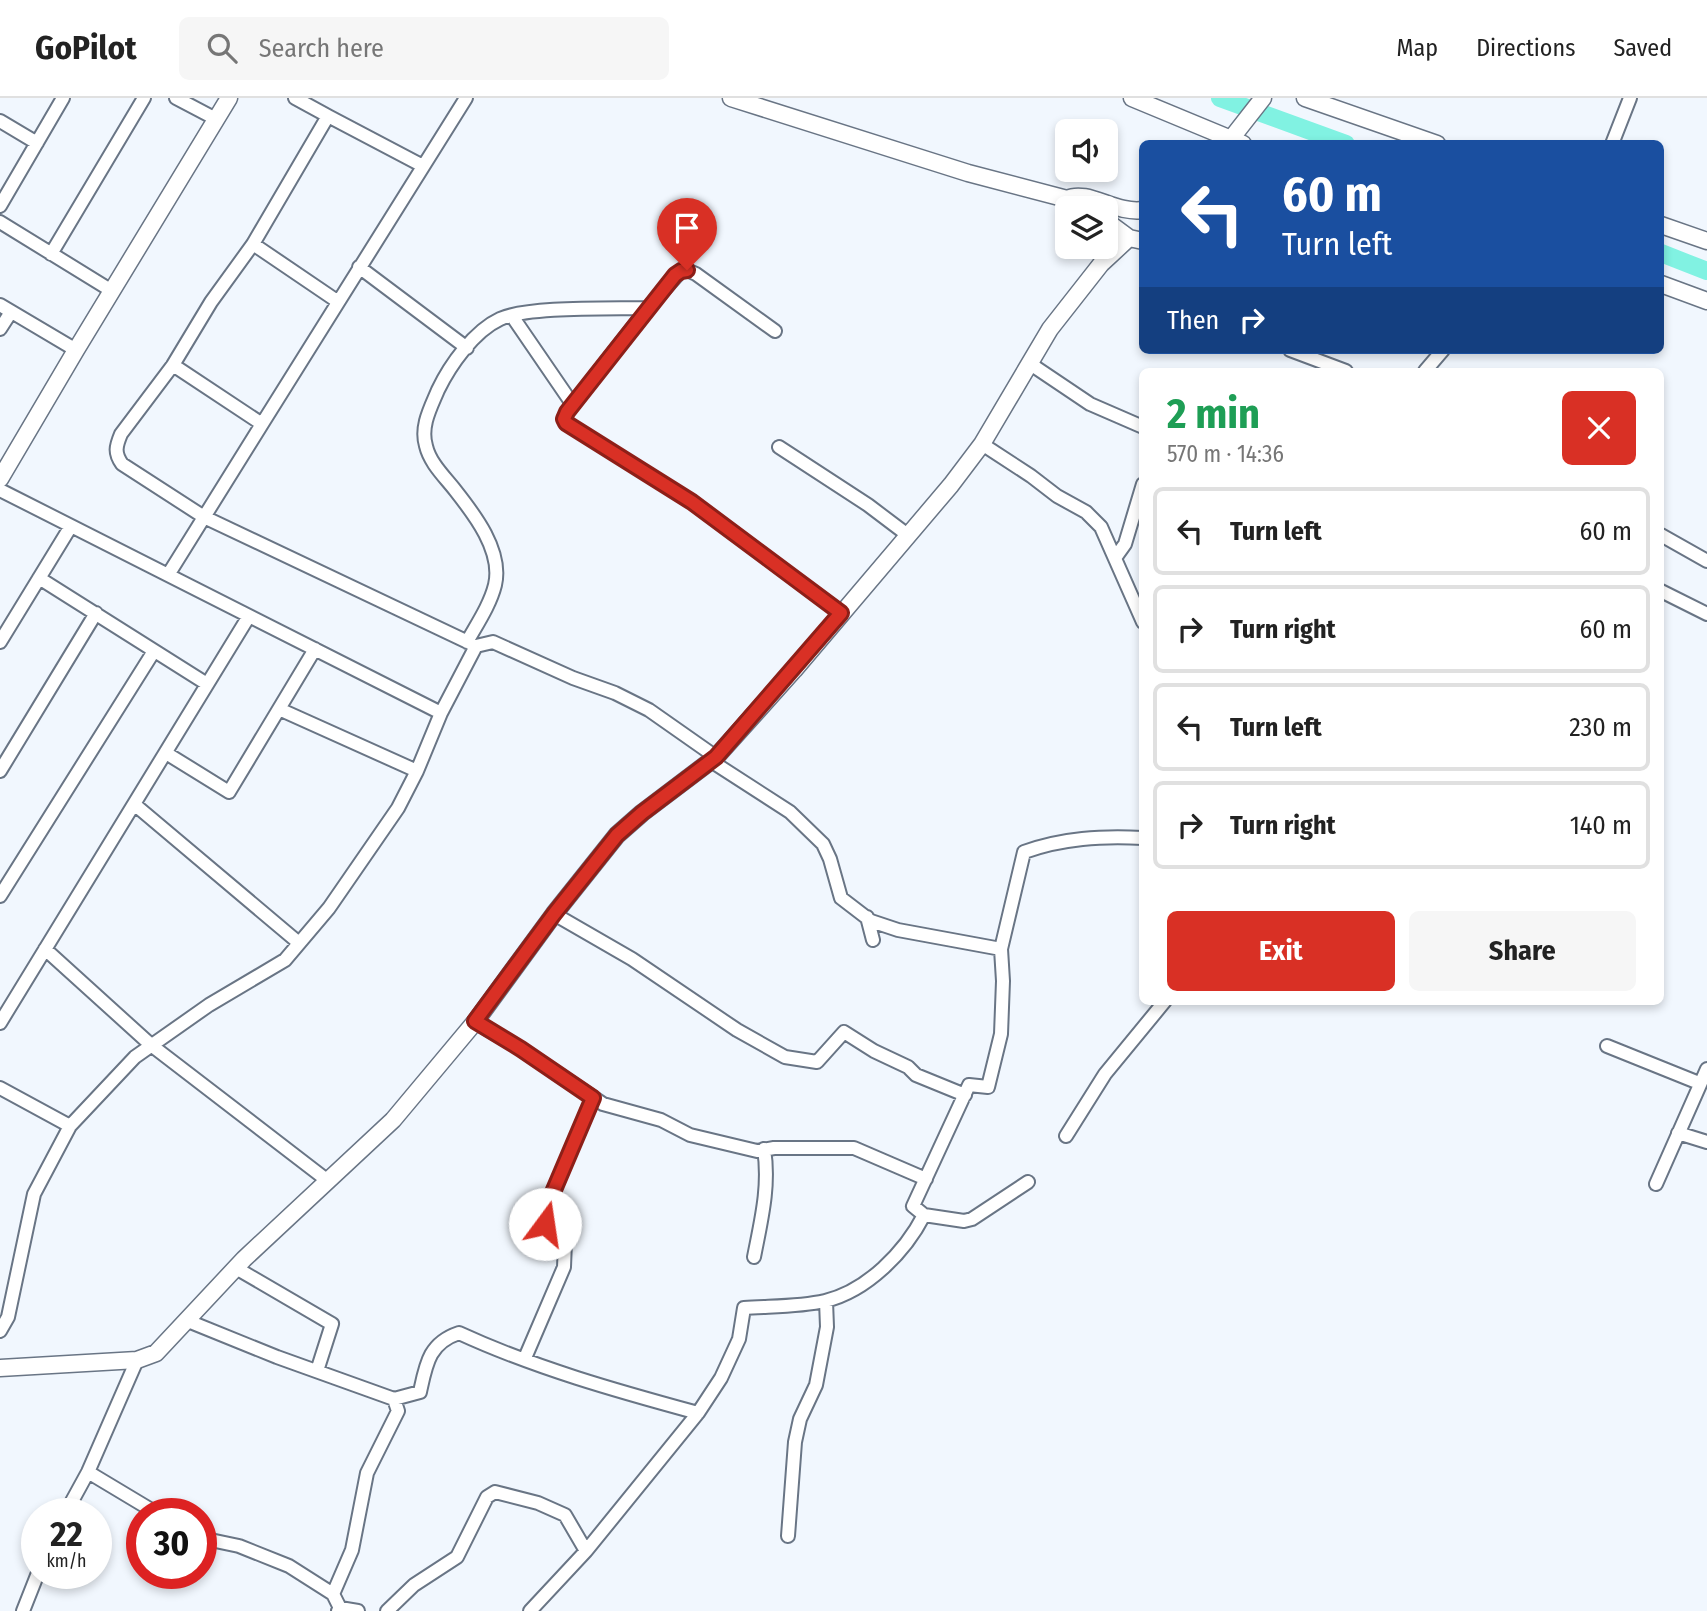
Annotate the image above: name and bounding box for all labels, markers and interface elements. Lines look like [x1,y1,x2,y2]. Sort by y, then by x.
search box [179,17,669,80]
text: GoPilot [35,28,137,68]
icon: search [203,29,241,67]
text: Search here [259,33,384,64]
text: Map [1397,34,1438,62]
text: Directions [1476,34,1575,62]
text: Saved [1613,34,1672,62]
map controls [1055,119,1118,259]
button: sound [1055,119,1118,182]
text: 60 m [1282,165,1382,224]
icon: left [1167,168,1258,259]
button: layers [1055,196,1118,259]
pin [657,198,717,270]
icon: arrive [668,209,706,247]
text: Turn left [1282,225,1392,263]
icon: right [1233,301,1271,339]
text: Then [1167,305,1219,336]
text: 2 min [1167,389,1260,439]
button: close [1562,391,1636,465]
text: 570 m · 14:36 [1167,440,1284,468]
icon: left [1171,512,1209,550]
text: Turn left [1230,516,1322,547]
text: 60 m [1579,516,1632,547]
icon: right [1171,610,1209,648]
text: Turn right [1230,614,1336,645]
text: 60 m [1579,614,1632,645]
icon: left [1171,708,1209,746]
text: Turn left [1230,712,1322,743]
text: 230 m [1569,712,1632,743]
icon: right [1171,806,1209,844]
text: Turn right [1230,810,1336,841]
text: 140 m [1570,810,1632,841]
button: Exit [1167,911,1395,991]
button: Share [1409,911,1636,991]
position arrow [508,1187,582,1261]
speed limit sign: 30 [126,1498,217,1589]
text: 22 [50,1513,83,1555]
text: km/h [46,1550,87,1572]

